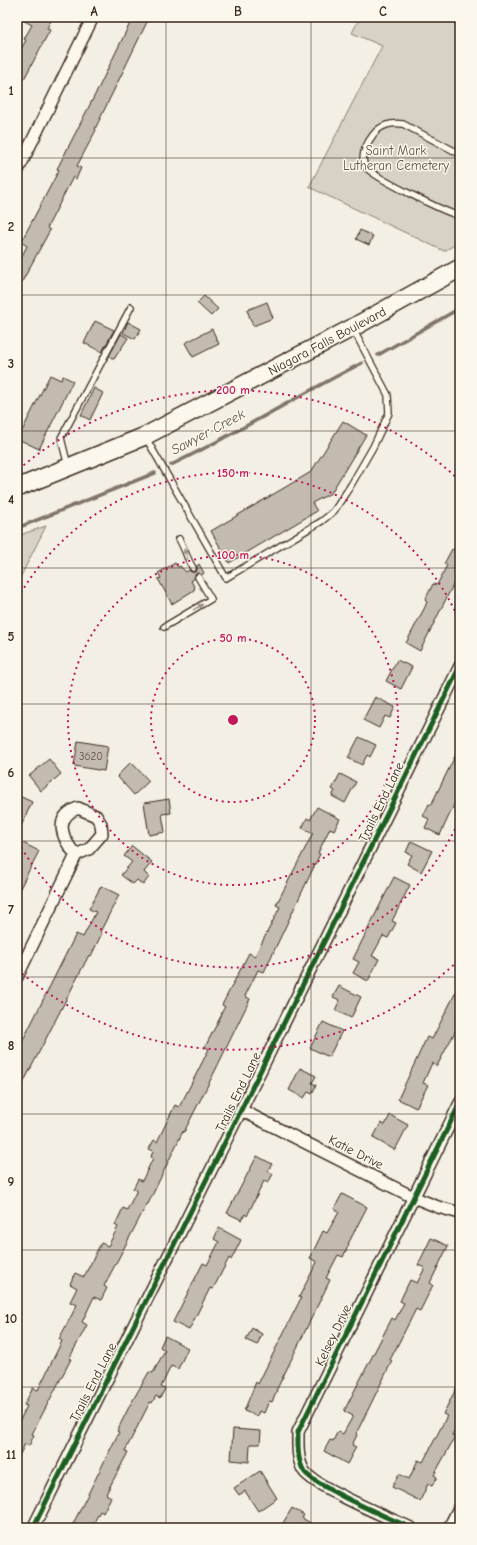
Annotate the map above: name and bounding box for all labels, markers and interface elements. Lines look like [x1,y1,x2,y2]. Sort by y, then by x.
text: A [90,4,98,19]
text: B [234,4,242,19]
text: C [379,4,387,19]
text: 1 [8,83,14,98]
park label: Saint Mark Lutheran Cemetery [343,143,449,173]
text: 2 [8,219,14,234]
street label: Niagara Falls Boulevard [266,304,388,378]
text: 3 [8,356,14,371]
text: 200 m [216,383,250,397]
water label: Sawyer Creek [168,405,248,459]
text: 150 m [217,466,249,480]
text: 4 [8,492,14,507]
one-way arrow [183,547,189,559]
text: 100 m [217,548,249,562]
one-way arrow [192,604,204,611]
text: 5 [8,629,15,644]
text: 50 m [219,631,247,645]
centre of rings [226,713,240,727]
house number: 3620 [79,750,103,763]
street label: Trails End Lane [355,759,407,844]
text: 6 [8,765,15,780]
text: 7 [8,902,14,917]
text: 8 [8,1038,14,1053]
street label: Trails End Lane [212,1049,264,1134]
street label: Katie Drive [326,1132,386,1172]
text: 9 [8,1174,15,1189]
street label: Kelsey Drive [312,1301,355,1368]
text: 10 [5,1311,17,1326]
street label: Trails End Lane [67,1339,120,1424]
text: 11 [6,1447,16,1462]

